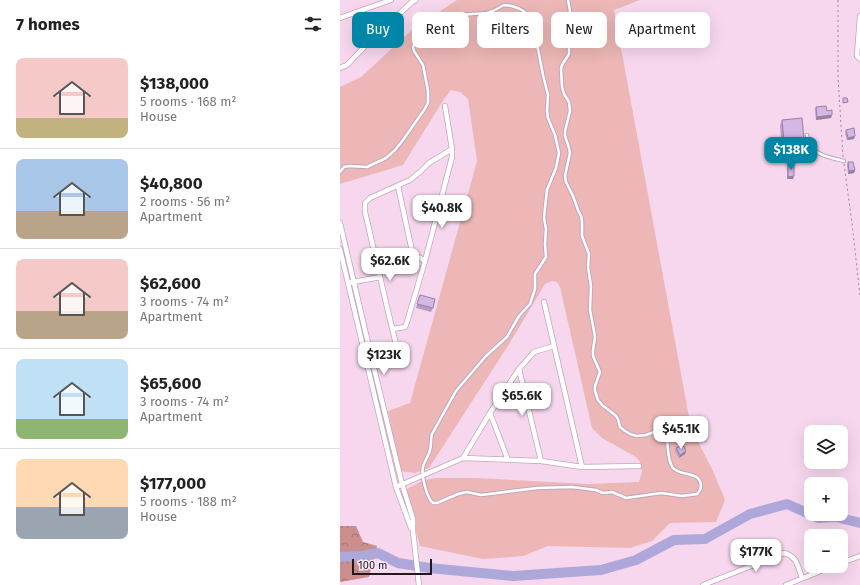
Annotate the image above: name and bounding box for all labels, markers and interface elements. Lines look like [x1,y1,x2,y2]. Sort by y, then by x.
chip: Buy [352,12,404,48]
chip: Rent [412,12,469,48]
chip: Filters [477,12,543,48]
chip: New [551,12,607,48]
chip: Apartment [615,12,710,48]
icon: filters [302,13,324,35]
text: 7 homes [16,14,80,35]
text: $138,000 [140,73,209,94]
icon: home [48,74,96,122]
text: 5 rooms · 168 m² [140,94,236,109]
text: House [140,109,177,124]
pin: $138K [763,137,819,171]
text: $138K [773,142,809,157]
text: $40,800 [140,173,203,194]
icon: home [48,175,96,223]
text: 2 rooms · 56 m² [140,194,230,209]
pin: $40.8K [409,195,475,229]
text: $40.8K [422,200,463,215]
text: Apartment [140,209,202,224]
pin: $62.6K [357,248,423,282]
text: $62.6K [370,253,410,268]
text: $62,600 [140,273,201,294]
icon: home [48,275,96,323]
text: 3 rooms · 74 m² [140,294,229,309]
text: Apartment [140,309,202,324]
pin: $123K [356,342,412,376]
text: $123K [367,347,401,362]
text: $65,600 [140,373,201,394]
icon: home [48,375,96,423]
pin: $65.6K [489,383,555,417]
text: $65.6K [502,388,542,403]
text: 3 rooms · 74 m² [140,394,229,409]
text: Apartment [140,409,202,424]
pin: $45.1K [648,416,714,450]
text: $45.1K [662,421,700,436]
map controls [804,425,848,573]
button: layers [804,425,848,469]
text: $177,000 [140,473,206,494]
icon: home [48,475,96,523]
button: + [804,477,848,521]
text: 5 rooms · 188 m² [140,494,237,509]
text: House [140,509,177,524]
button: − [804,529,848,573]
pin: $177K [728,539,784,573]
text: $177K [739,544,773,559]
scale bar [352,557,432,576]
text: 100 m [358,559,387,572]

